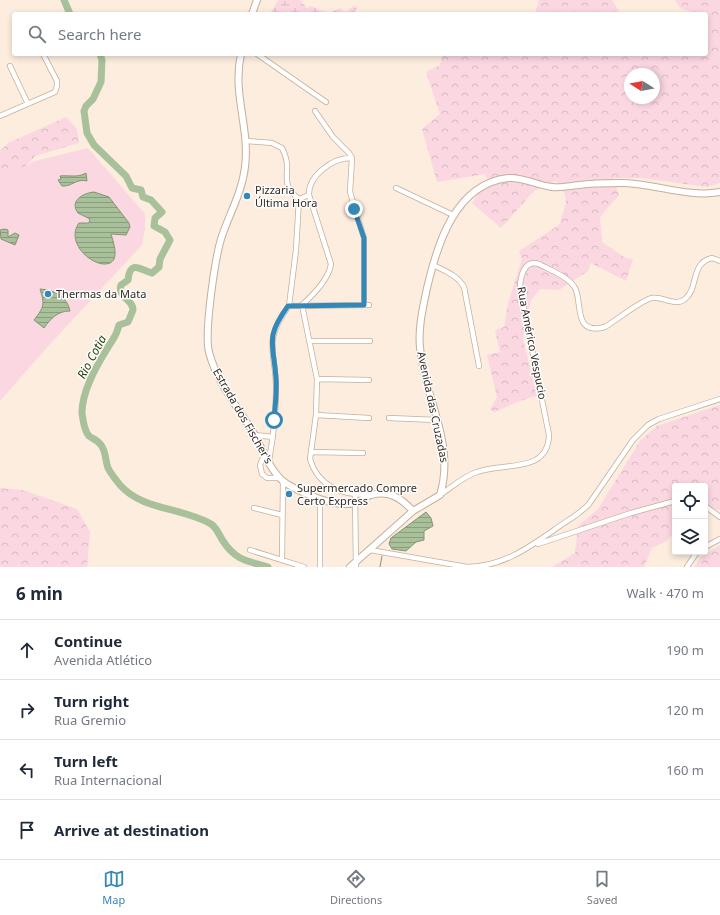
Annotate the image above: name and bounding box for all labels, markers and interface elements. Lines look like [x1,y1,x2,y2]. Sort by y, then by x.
search box [12,12,708,56]
icon: search [26,23,48,45]
text: Search here [58,24,141,44]
north arrow [624,68,660,104]
place label: Pizzaria Última Hora [255,182,317,210]
marker: Pizzaria Última Hora [242,191,252,201]
route end [345,200,363,218]
street label: Rua Américo Vespucio [514,285,551,401]
place label: Thermas da Mata [56,286,146,301]
marker: Thermas da Mata [43,289,53,299]
water label: Rio Cotia [73,332,110,382]
street label: Avenida das Cruzadas [414,350,453,464]
street label: Estrada dos Fischer's [210,365,277,466]
route start [265,411,283,429]
place label: Supermercado Compre Certo Express [297,480,417,508]
map controls [672,483,708,555]
button: locate [672,483,708,519]
marker: Supermercado Compre Certo Express [284,489,294,499]
button: layers [672,519,708,555]
text: 6 min [16,582,63,605]
text: Walk · 470 m [626,584,704,602]
text: Continue [54,631,122,651]
icon: ahead [16,639,38,661]
text: 190 m [666,641,704,659]
text: Avenida Atlético [54,651,152,669]
text: Turn right [54,691,129,711]
icon: right [16,699,38,721]
text: 120 m [666,701,704,719]
text: Rua Gremio [54,711,126,729]
text: Turn left [54,751,118,771]
icon: left [16,759,38,781]
text: 160 m [666,761,704,779]
text: Rua Internacional [54,771,162,789]
icon: arrive [16,819,38,841]
text: Arrive at destination [54,820,209,840]
tab: Map [102,868,125,907]
tab: Directions [330,868,382,907]
tab: Saved [587,868,618,907]

